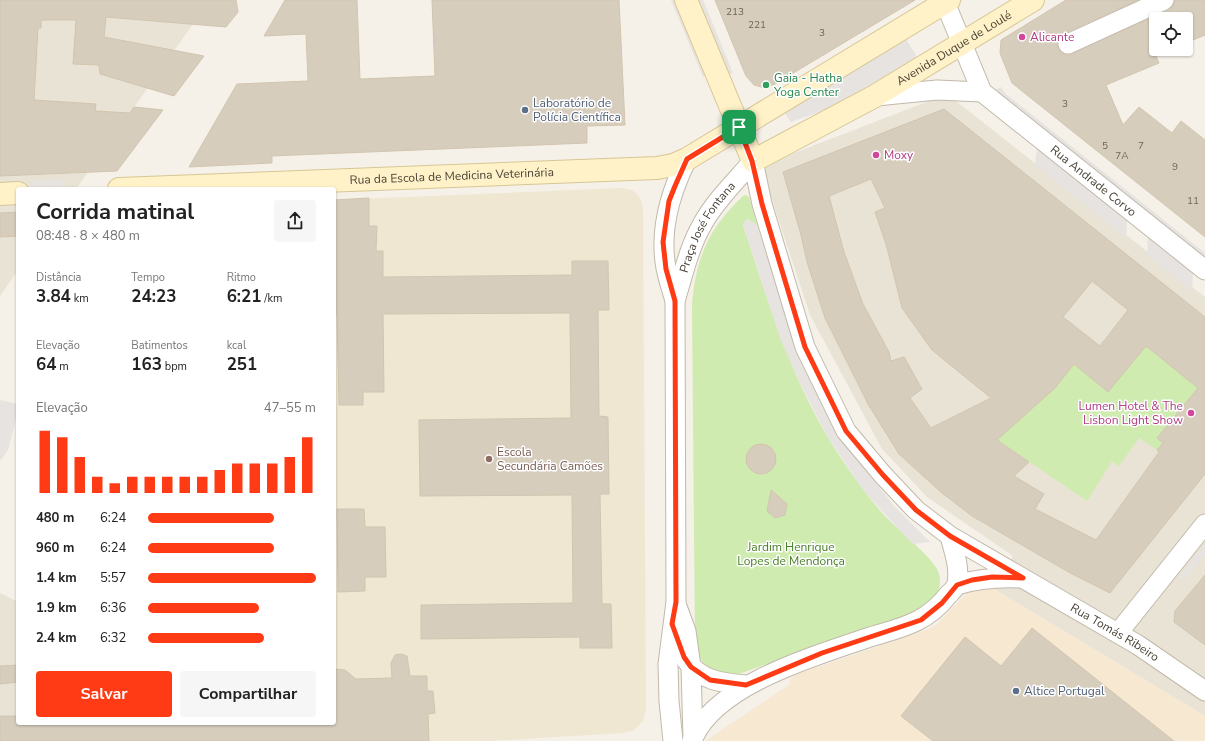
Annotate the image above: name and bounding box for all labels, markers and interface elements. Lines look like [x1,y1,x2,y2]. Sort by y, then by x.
house number: 213 [726,5,744,19]
street label: Avenida Duque de Loulé [893,7,1015,89]
map controls [1149,12,1193,56]
button: locate [1149,12,1193,56]
house number: 221 [748,18,766,32]
house number: 3 [819,26,825,40]
place label: Alicante [1030,29,1074,45]
marker: Alicante [1017,32,1027,42]
place label: Gaia - Hatha Yoga Center [773,70,842,100]
marker: Gaia - Hatha Yoga Center [761,80,771,90]
place label: Laboratório de Polícia Científica [533,95,621,125]
house number: 3 [1062,97,1068,111]
marker: Laboratório de Polícia Científica [520,105,530,115]
pin [722,110,756,144]
icon: arrive [728,116,750,138]
house number: 5 [1102,139,1108,153]
house number: 7 [1138,139,1144,153]
street label: Rua Andrade Corvo [1047,142,1140,220]
place label: Moxy [884,147,914,163]
house number: 7A [1115,149,1129,163]
marker: Moxy [871,150,881,160]
house number: 9 [1172,160,1178,174]
street label: Rua da Escola de Medicina Veterinária [349,164,554,188]
street label: Praça José Fontana [676,178,739,275]
house number: 11 [1187,194,1199,208]
text: Corrida matinal [36,197,194,227]
button: share [274,200,316,242]
text: 08:48 · 8 × 480 m [36,227,140,245]
text: Distância [36,270,81,285]
text: Tempo [131,270,165,285]
text: Ritmo [227,270,256,285]
text: 3.84 [36,285,71,308]
text: 24:23 [131,285,176,308]
text: 6:21 [227,285,261,308]
text: km [71,291,89,306]
text: /km [261,291,282,306]
text: Elevação [36,338,80,353]
text: Batimentos [131,338,188,353]
text: kcal [227,338,246,353]
text: 64 [36,353,56,376]
text: 163 [131,353,162,376]
text: 251 [227,353,257,376]
text: m [56,359,69,374]
text: bpm [162,359,187,374]
place label: Lumen Hotel & The Lisbon Light Show [1079,398,1183,428]
text: Elevação [36,399,88,417]
text: 47–55 m [264,399,316,417]
marker: Lumen Hotel & The Lisbon Light Show [1186,408,1196,418]
place label: Escola Secundária Camões [497,444,603,474]
marker: Escola Secundária Camões [484,454,494,464]
text: 480 m [36,509,74,527]
text: 6:24 [100,509,126,527]
text: 960 m [36,539,74,557]
text: 6:24 [100,539,126,557]
park label: Jardim Henrique Lopes de Mendonça [737,539,845,569]
text: 1.4 km [36,569,77,587]
text: 5:57 [100,569,126,587]
text: 1.9 km [36,599,77,617]
text: 6:36 [100,599,126,617]
street label: Rua Tomás Ribeiro [1068,600,1163,665]
text: 2.4 km [36,629,77,647]
text: 6:32 [100,629,126,647]
button: Salvar [36,671,172,717]
button: Compartilhar [180,671,316,717]
place label: Altice Portugal [1024,683,1105,699]
marker: Altice Portugal [1011,686,1021,696]

